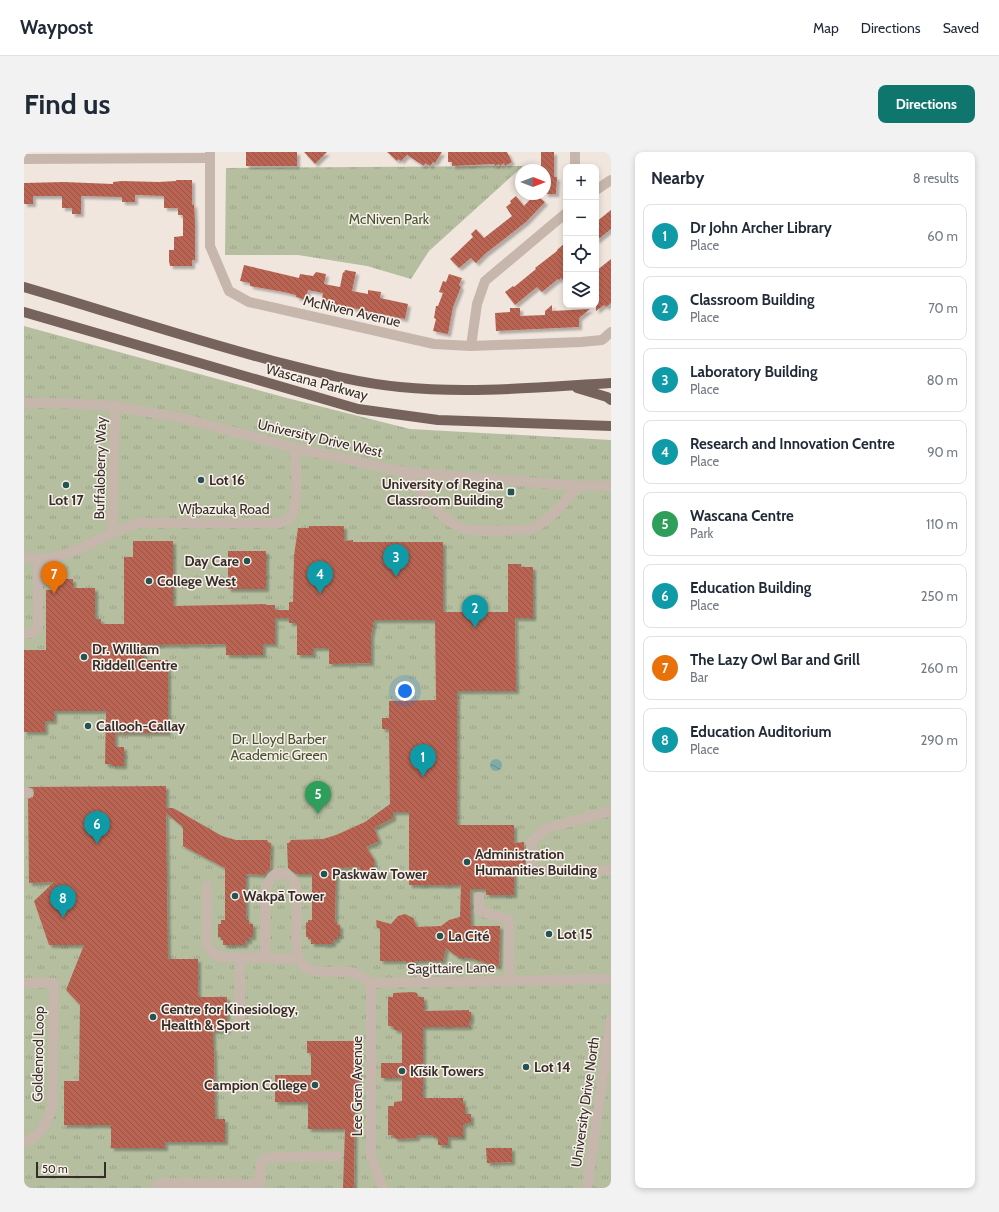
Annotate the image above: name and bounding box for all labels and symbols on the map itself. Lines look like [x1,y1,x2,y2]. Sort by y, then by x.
north arrow [515,164,551,200]
park label: McNiven Park [349,210,430,228]
street label: McNiven Avenue [302,291,402,331]
street label: Wascana Parkway [264,360,370,404]
street label: University Drive West [256,415,385,461]
street label: Buffaloberry Way [90,417,110,519]
place label: Lot 16 [209,471,245,489]
marker: Lot 16 [196,475,206,485]
place label: University of Regina Classroom Building [382,475,503,509]
marker: Lot 17 [61,480,71,490]
marker: University of Regina Classroom Building [506,487,516,497]
place label: Lot 17 [48,491,84,509]
street label: Wį́bazuką Road [178,500,270,518]
pin: 3 [383,544,409,577]
place label: Day Care [184,552,239,570]
marker: Day Care [242,556,252,566]
pin: 7 [41,561,67,594]
pin: 4 [307,561,333,594]
place label: College West [157,572,236,590]
marker: College West [144,576,154,586]
pin: 2 [462,595,488,628]
place label: Dr. William Riddell Centre [92,640,178,674]
marker: Dr. William Riddell Centre [79,652,89,662]
your location [395,681,415,701]
place label: Callooh-Callay [96,717,186,735]
marker: Callooh-Callay [83,721,93,731]
park label: Dr. Lloyd Barber Academic Green [231,730,328,764]
pin: 1 [410,744,436,777]
pin: 5 [305,781,331,814]
pin: 6 [84,811,110,844]
place label: Administration Humanities Building [475,845,597,879]
marker: Administration Humanities Building [462,857,472,867]
place label: Paskwāw Tower [332,865,427,883]
marker: Paskwāw Tower [319,869,329,879]
pin: 8 [50,885,76,918]
place label: Wakpā Tower [243,887,325,905]
marker: Wakpā Tower [230,891,240,901]
place label: Lot 15 [557,925,592,943]
place label: La Cité [448,927,489,945]
marker: Lot 15 [544,929,554,939]
marker: La Cité [435,931,445,941]
street label: Sagittaire Lane [407,958,495,978]
place label: Centre for Kinesiology, Health & Sport [161,1000,298,1034]
street label: Goldenrod Loop [28,1006,48,1102]
marker: Centre for Kinesiology, Health & Sport [148,1012,158,1022]
street label: Lee Gren Avenue [348,1036,366,1136]
street label: University Drive North [567,1036,603,1168]
place label: Lot 14 [534,1058,571,1076]
place label: Kīšik Towers [410,1062,484,1080]
marker: Lot 14 [521,1062,531,1072]
marker: Kīšik Towers [397,1066,407,1076]
place label: Campion College [204,1076,307,1094]
marker: Campion College [310,1080,320,1090]
scale bar [36,1160,106,1179]

